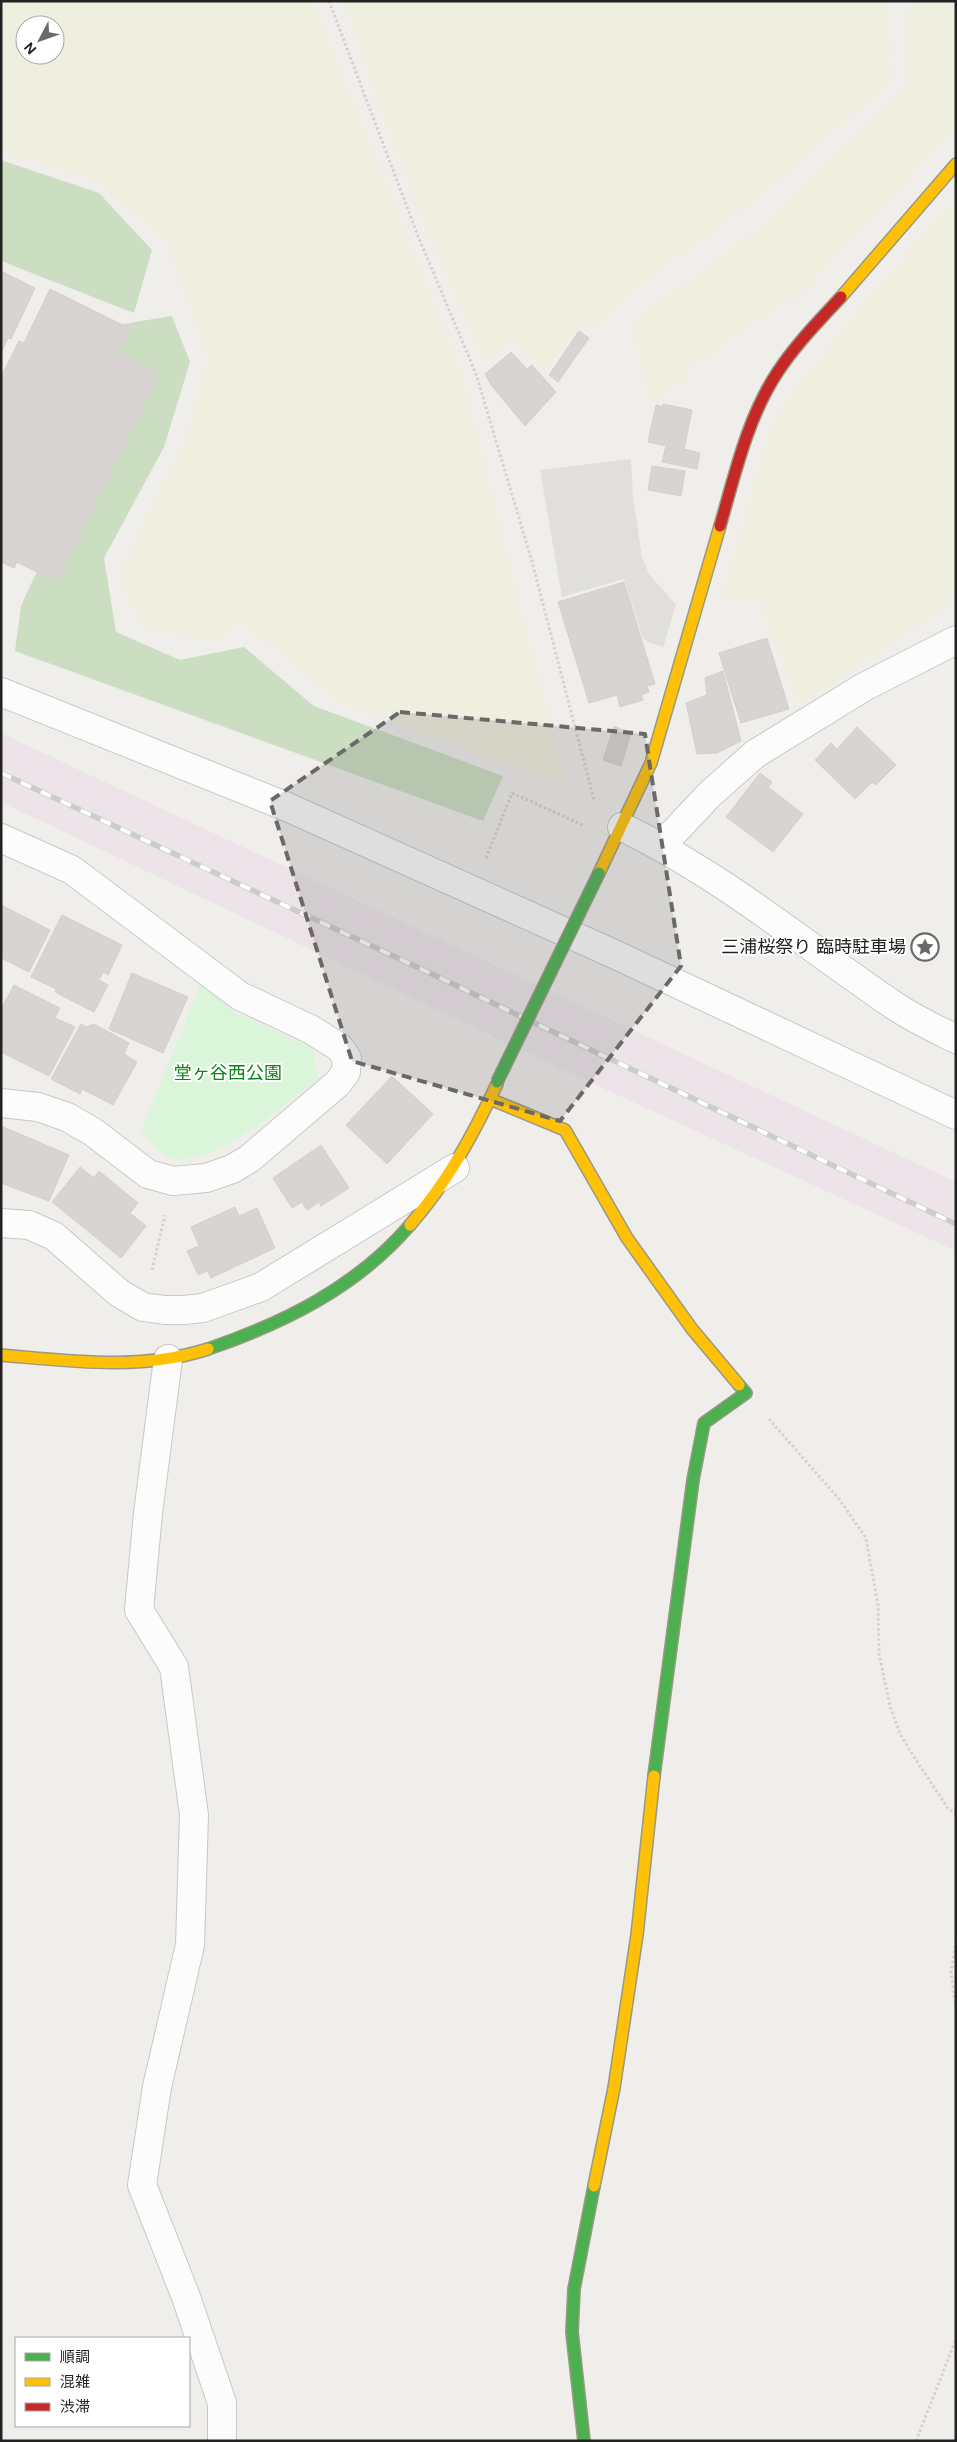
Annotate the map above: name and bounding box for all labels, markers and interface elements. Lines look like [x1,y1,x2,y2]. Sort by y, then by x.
north arrow [15,15,65,65]
text: N [20,39,40,58]
place icon: 三浦桜祭り 臨時駐車場 [910,932,940,962]
place label: 三浦桜祭り 臨時駐車場 [721,935,906,959]
park label: 堂ヶ谷西公園 [174,1061,282,1085]
legend [15,2337,190,2427]
text: 順調 [60,2347,90,2367]
text: 混雑 [60,2372,90,2392]
text: 渋滞 [60,2397,90,2417]

